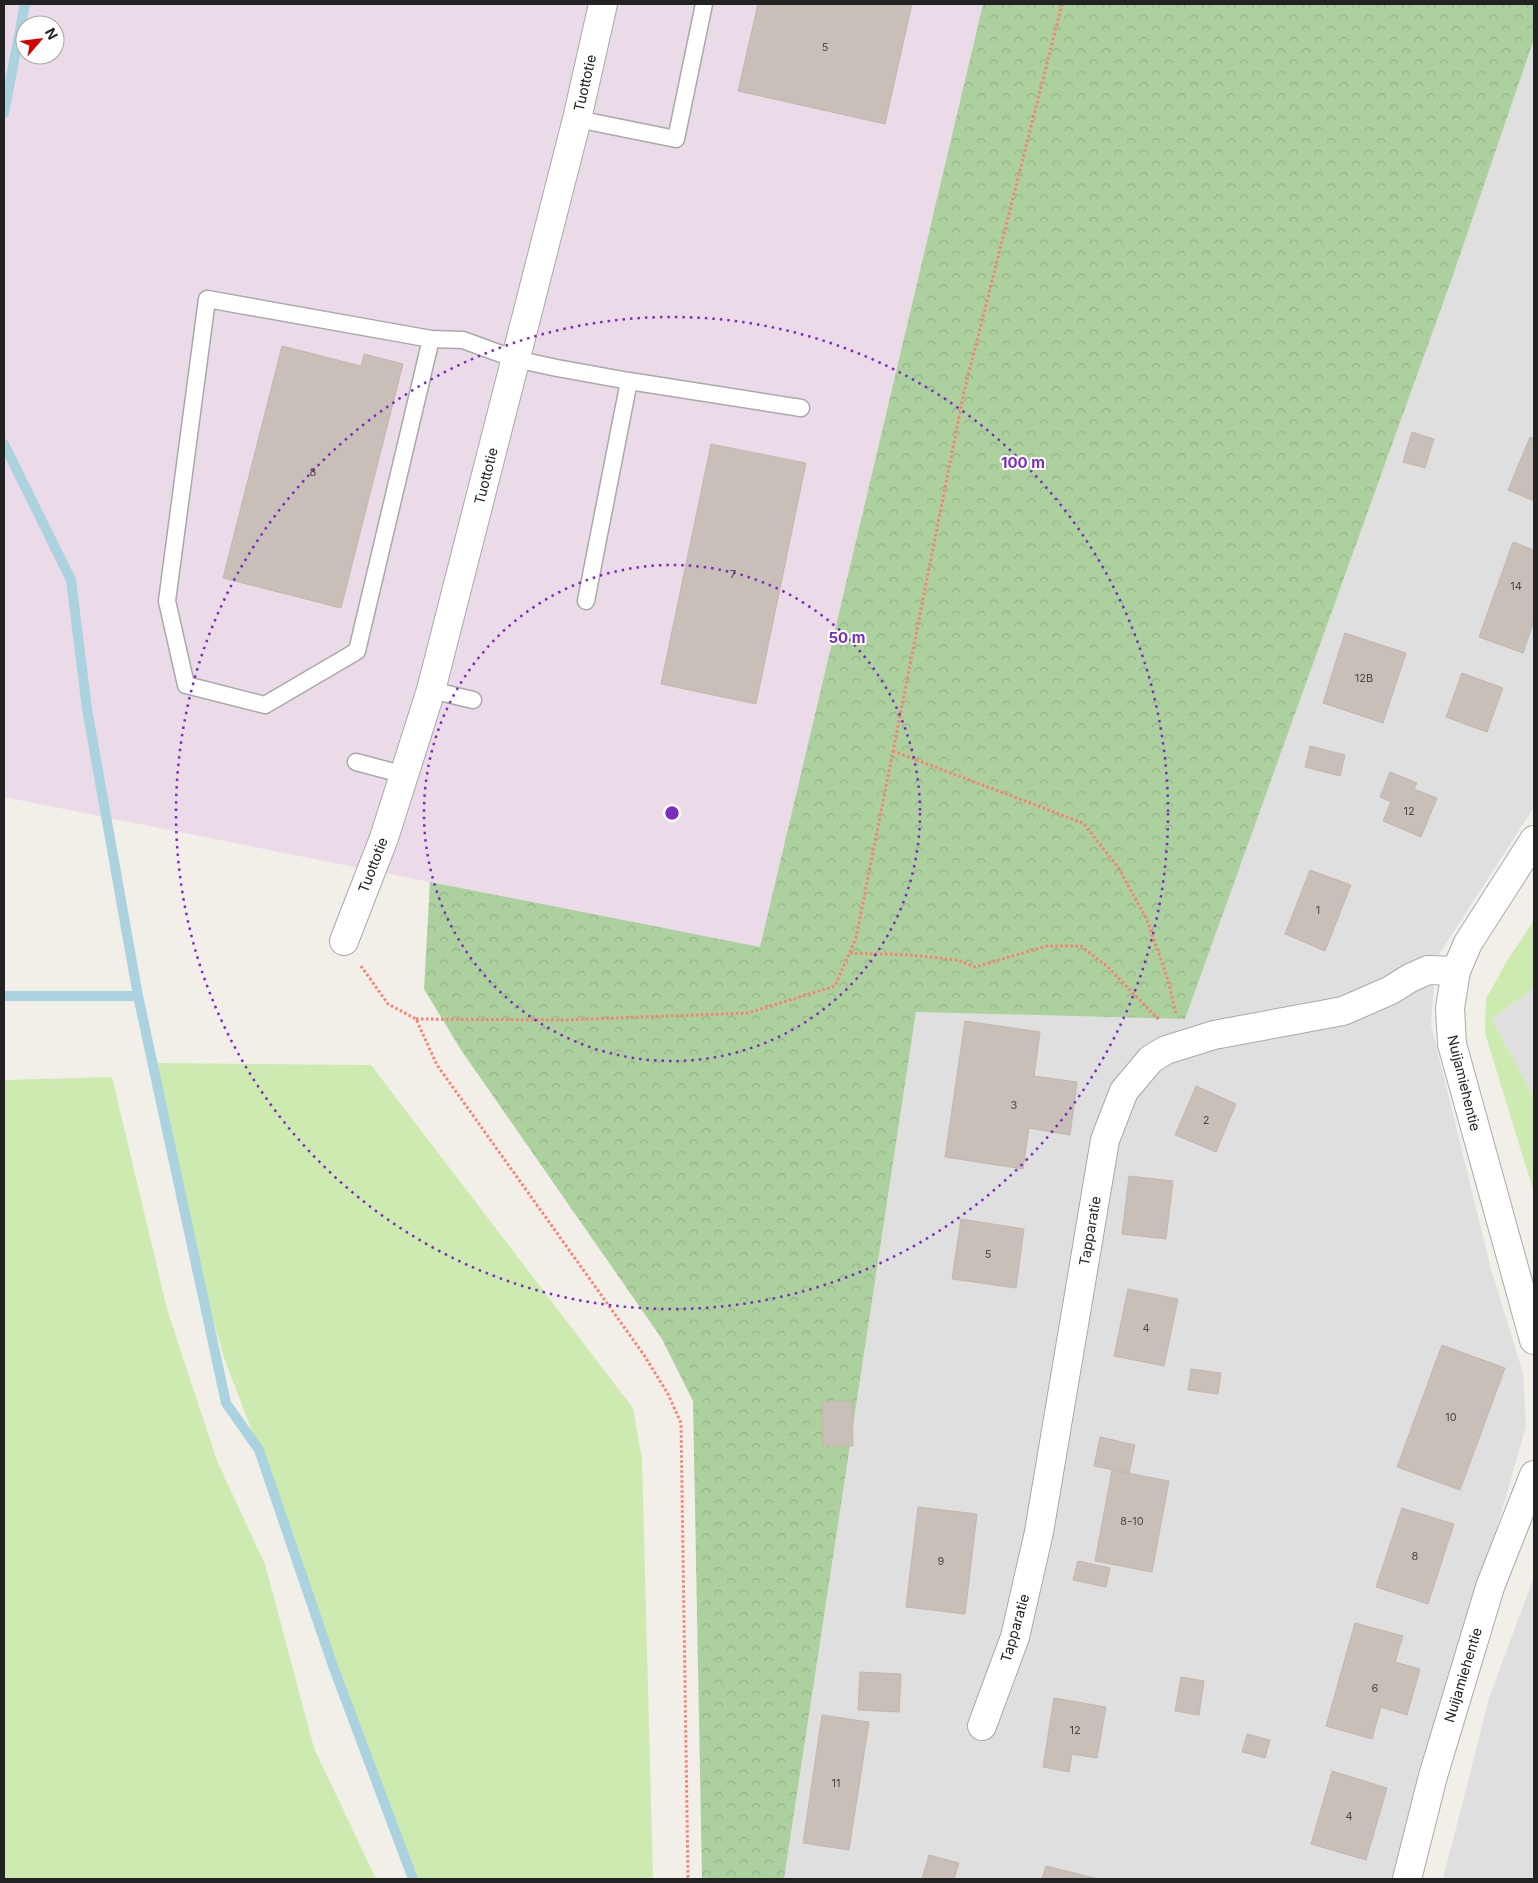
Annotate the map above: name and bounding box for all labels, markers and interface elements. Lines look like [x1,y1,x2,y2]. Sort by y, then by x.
north arrow [15,15,65,65]
text: N [42,25,62,42]
house number: 5 [822,40,829,54]
street label: Tuottotie [570,53,599,113]
street label: Tuottotie [470,446,501,506]
text: 100 m [1001,453,1045,472]
house number: 8 [310,465,317,479]
house number: 7 [730,567,736,581]
house number: 14 [1510,579,1522,593]
text: 50 m [829,628,865,647]
house number: 12B [1355,671,1373,685]
centre of rings [663,804,681,822]
house number: 12 [1403,804,1415,818]
street label: Tuottotie [354,835,391,895]
house number: 1 [1316,903,1320,917]
street label: Nuijamiehentie [1444,1033,1485,1133]
house number: 3 [1011,1098,1018,1112]
house number: 2 [1203,1113,1209,1127]
street label: Tapparatie [1075,1195,1104,1267]
house number: 5 [985,1247,992,1261]
house number: 4 [1142,1321,1150,1335]
house number: 10 [1445,1410,1457,1424]
house number: 8-10 [1120,1514,1144,1528]
house number: 8 [1412,1549,1419,1563]
house number: 9 [938,1554,945,1568]
street label: Tapparatie [997,1592,1032,1664]
street label: Nuijamiehentie [1440,1625,1485,1724]
house number: 6 [1372,1681,1379,1695]
house number: 12 [1069,1723,1081,1737]
house number: 11 [832,1776,840,1790]
house number: 4 [1345,1809,1353,1823]

